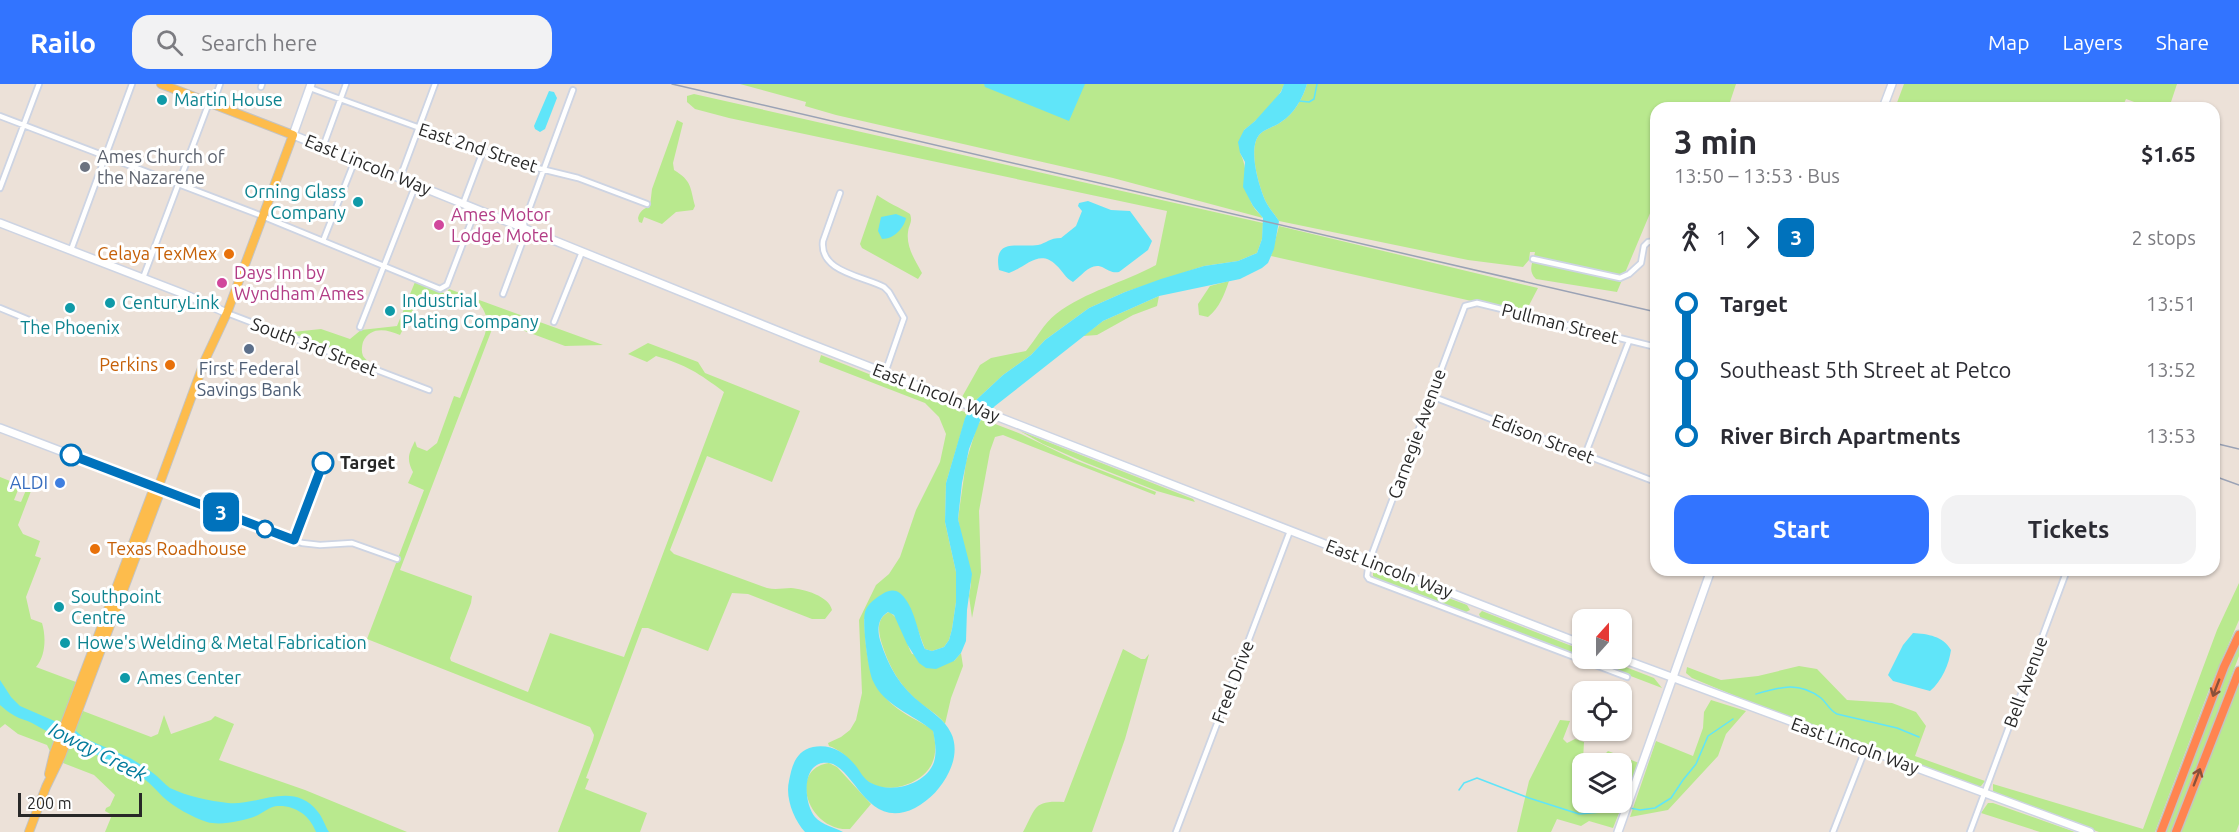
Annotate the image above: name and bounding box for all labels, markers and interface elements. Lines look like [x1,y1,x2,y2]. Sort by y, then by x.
search box [132,15,552,69]
icon: search [153,26,186,59]
text: Railo [30,27,96,58]
text: Search here [201,30,317,55]
text: Map [1988,30,2029,54]
text: Layers [2062,30,2123,54]
text: Share [2156,30,2209,54]
place label: Martin House [174,89,283,109]
marker: Martin House [155,93,169,107]
street label: East 2nd Street [416,118,540,176]
text: 3 min [1674,123,1757,160]
street label: East Lincoln Way [302,130,435,199]
text: $1.65 [2141,141,2196,166]
place label: Ames Church of the Nazarene [97,146,225,187]
marker: Ames Church of the Nazarene [78,160,92,174]
text: 13:50 – 13:53 · Bus [1674,164,1840,187]
place label: Orning Glass Company [244,181,346,222]
marker: Orning Glass Company [351,195,365,209]
place label: Ames Motor Lodge Motel [451,204,554,245]
marker: Ames Motor Lodge Motel [432,218,446,232]
icon: walk [1674,221,1707,254]
icon: forward [1736,221,1769,254]
text: 3 [1790,225,1802,249]
text: 1 [1716,226,1727,249]
text: 2 stops [2132,226,2196,249]
place label: Celaya TexMex [97,243,217,263]
marker: Celaya TexMex [222,247,236,261]
place label: Days Inn by Wyndham Ames [234,262,364,303]
marker: Days Inn by Wyndham Ames [215,276,229,290]
place label: Industrial Plating Company [402,290,539,331]
text: Target [1720,291,1788,316]
place label: CenturyLink [122,292,219,312]
text: 13:51 [2146,292,2196,315]
marker: CenturyLink [103,296,117,310]
street label: Pullman Street [1500,299,1621,347]
marker: The Phoenix [63,301,77,315]
marker: Industrial Plating Company [383,304,397,318]
street label: South 3rd Street [248,313,380,379]
place label: The Phoenix [20,317,120,337]
marker: First Federal Savings Bank [242,342,256,356]
place label: Perkins [99,354,158,374]
text: Southeast 5th Street at Petco [1720,357,2011,382]
marker: Perkins [163,358,177,372]
place label: First Federal Savings Bank [197,358,301,399]
text: 13:52 [2146,358,2196,381]
street label: East Lincoln Way [870,359,1003,426]
street label: Carnegie Avenue [1383,366,1449,501]
street label: Edison Street [1489,409,1597,467]
text: River Birch Apartments [1720,423,1961,448]
text: 13:53 [2146,424,2196,447]
unlabelled marker [60,444,82,466]
marker: Target [312,452,334,474]
place label: Target [340,452,396,472]
place label: ALDI [10,472,48,492]
marker: ALDI [53,476,67,490]
line badge: 3 [202,492,240,532]
button: Start [1674,495,1929,564]
button: Tickets [1941,495,2196,564]
text: 3 [215,500,227,524]
unlabelled marker [256,520,274,538]
street label: East Lincoln Way [1323,535,1456,602]
place label: Texas Roadhouse [107,538,247,558]
marker: Texas Roadhouse [88,542,102,556]
place label: Southpoint Centre [71,586,161,627]
marker: Southpoint Centre [52,600,66,614]
north arrow [1572,609,1632,669]
map controls [1572,609,1632,813]
place label: Howe's Welding & Metal Fabrication [77,632,367,652]
street label: Bell Avenue [1999,633,2051,730]
marker: Howe's Welding & Metal Fabrication [58,636,72,650]
street label: Freel Drive [1207,637,1257,726]
place label: Ames Center [137,667,241,687]
marker: Ames Center [118,671,132,685]
one-way arrow [2209,679,2220,697]
button: locate [1572,681,1632,741]
street label: East Lincoln Way [1789,713,1922,778]
water label: Ioway Creek [45,717,152,786]
button: layers [1572,753,1632,813]
one-way arrow [2192,769,2203,787]
scale bar [18,790,142,818]
text: 200 m [27,794,72,812]

